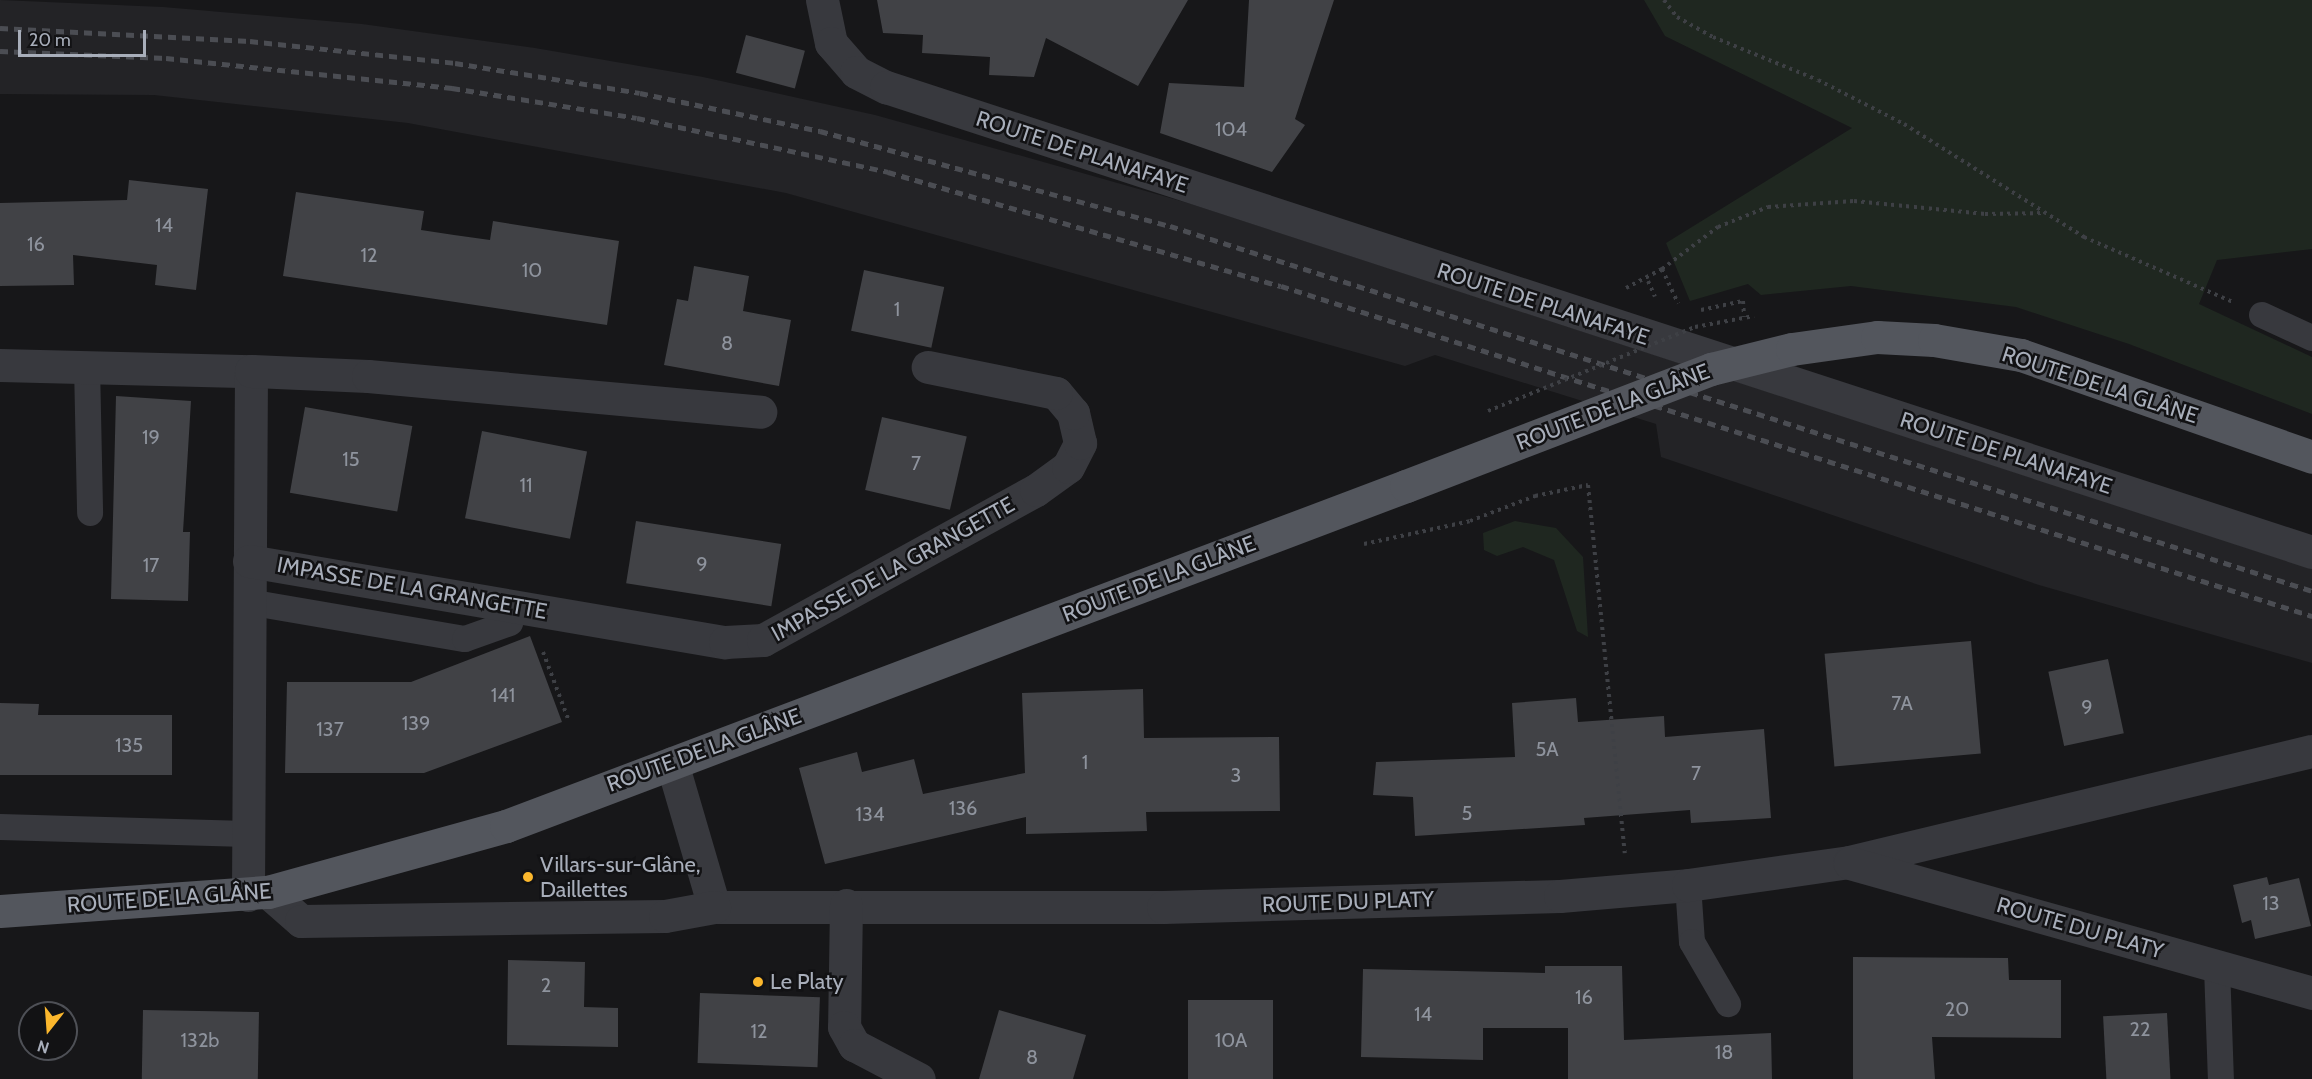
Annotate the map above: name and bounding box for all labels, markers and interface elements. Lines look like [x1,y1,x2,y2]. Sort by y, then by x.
scale bar [21,18,148,56]
text: 20 m [29,29,71,51]
street label: ROUTE DE PLANAFAYE [973,105,1191,199]
house number: 104 [1215,117,1247,141]
house number: 14 [155,213,173,237]
house number: 16 [27,232,45,256]
house number: 12 [361,243,377,267]
street label: ROUTE DE PLANAFAYE [1434,257,1652,351]
house number: 10 [522,258,542,282]
house number: 1 [894,297,900,321]
house number: 8 [721,331,733,355]
street label: ROUTE DE LA GLÂNE [1999,341,2201,429]
street label: ROUTE DE LA GLÂNE [1513,358,1713,456]
street label: ROUTE DE PLANAFAYE [1897,406,2115,500]
house number: 19 [142,425,160,449]
house number: 15 [342,447,360,471]
house number: 7 [911,451,921,475]
house number: 11 [519,473,533,497]
street label: IMPASSE DE LA GRANGETTE [767,491,1019,647]
street label: ROUTE DE LA GLÂNE [1059,530,1259,628]
street label: IMPASSE DE LA GRANGETTE [275,551,549,625]
house number: 9 [696,552,708,576]
house number: 17 [143,553,159,577]
house number: 141 [491,683,515,707]
house number: 7A [1891,691,1913,715]
house number: 9 [2081,695,2093,719]
street label: ROUTE DE LA GLÂNE [603,703,805,797]
house number: 139 [402,711,430,735]
house number: 137 [316,717,344,741]
house number: 135 [115,733,143,757]
house number: 5A [1535,737,1559,761]
house number: 1 [1082,750,1088,774]
house number: 7 [1691,761,1701,785]
house number: 3 [1231,763,1241,787]
house number: 136 [949,796,977,820]
house number: 5 [1462,801,1472,825]
house number: 134 [856,802,884,826]
place label: Villars-sur-Glâne, Daillettes [540,851,701,902]
marker: Villars-sur-Glâne, Daillettes [521,870,535,884]
street label: ROUTE DE LA GLÂNE [66,878,272,918]
street label: ROUTE DU PLATY [1262,886,1434,918]
house number: 13 [2262,891,2280,915]
street label: ROUTE DU PLATY [1994,892,2166,964]
place label: Le Platy [770,969,844,995]
house number: 2 [541,973,551,997]
marker: Le Platy [751,975,765,989]
house number: 16 [1575,985,1593,1009]
house number: 20 [1945,997,1969,1021]
north arrow [18,1001,78,1061]
house number: 14 [1414,1002,1432,1026]
house number: 22 [2130,1017,2150,1041]
house number: 12 [751,1019,767,1043]
house number: 132b [181,1028,219,1052]
house number: 10A [1215,1028,1247,1052]
text: N [35,1036,51,1058]
house number: 18 [1715,1040,1733,1064]
house number: 8 [1026,1045,1038,1069]

